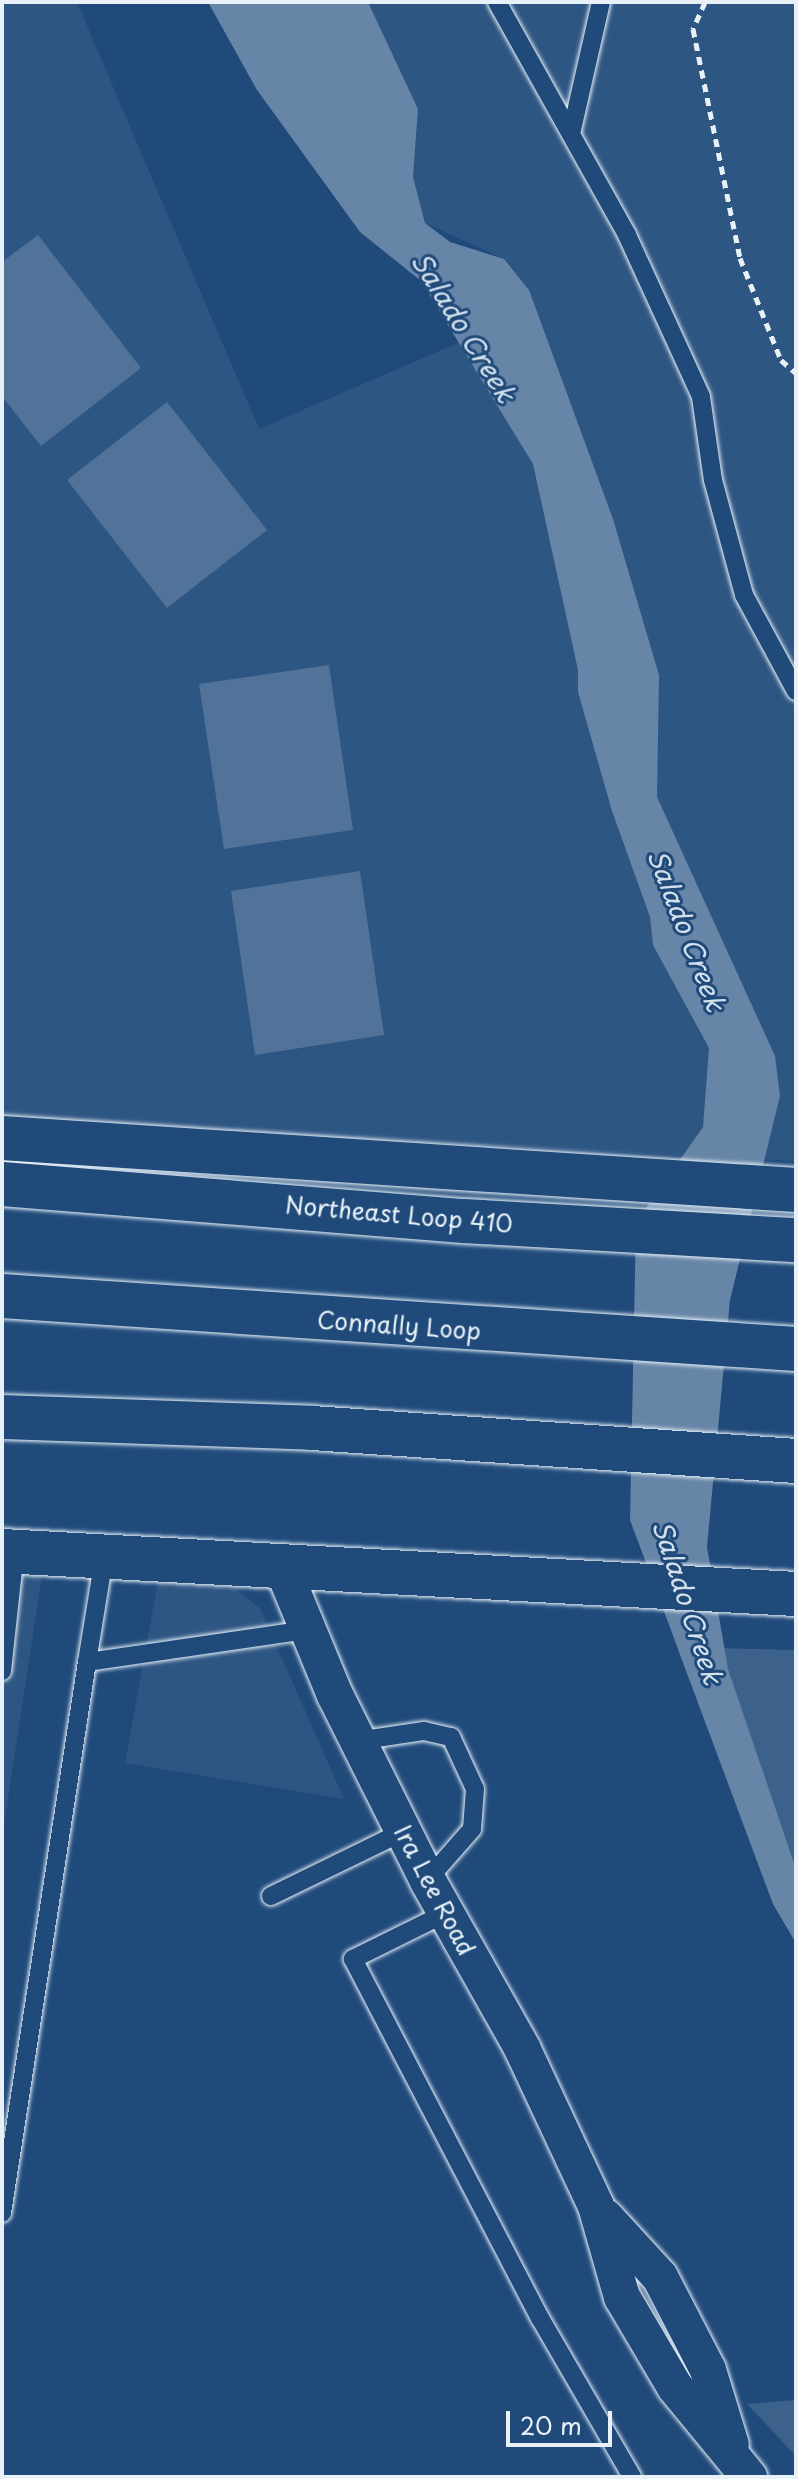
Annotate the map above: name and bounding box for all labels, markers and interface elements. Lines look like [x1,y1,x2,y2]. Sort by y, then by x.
water label: Salado Creek [406,247,522,407]
water label: Salado Creek [642,845,732,1015]
street label: Northeast Loop 410 [284,1190,514,1238]
street label: Connally Loop [316,1305,482,1345]
water label: Salado Creek [647,1517,729,1687]
street label: Ira Lee Road [388,1819,482,1961]
scale bar [510,2395,616,2445]
text: 20 m [520,2407,582,2443]

